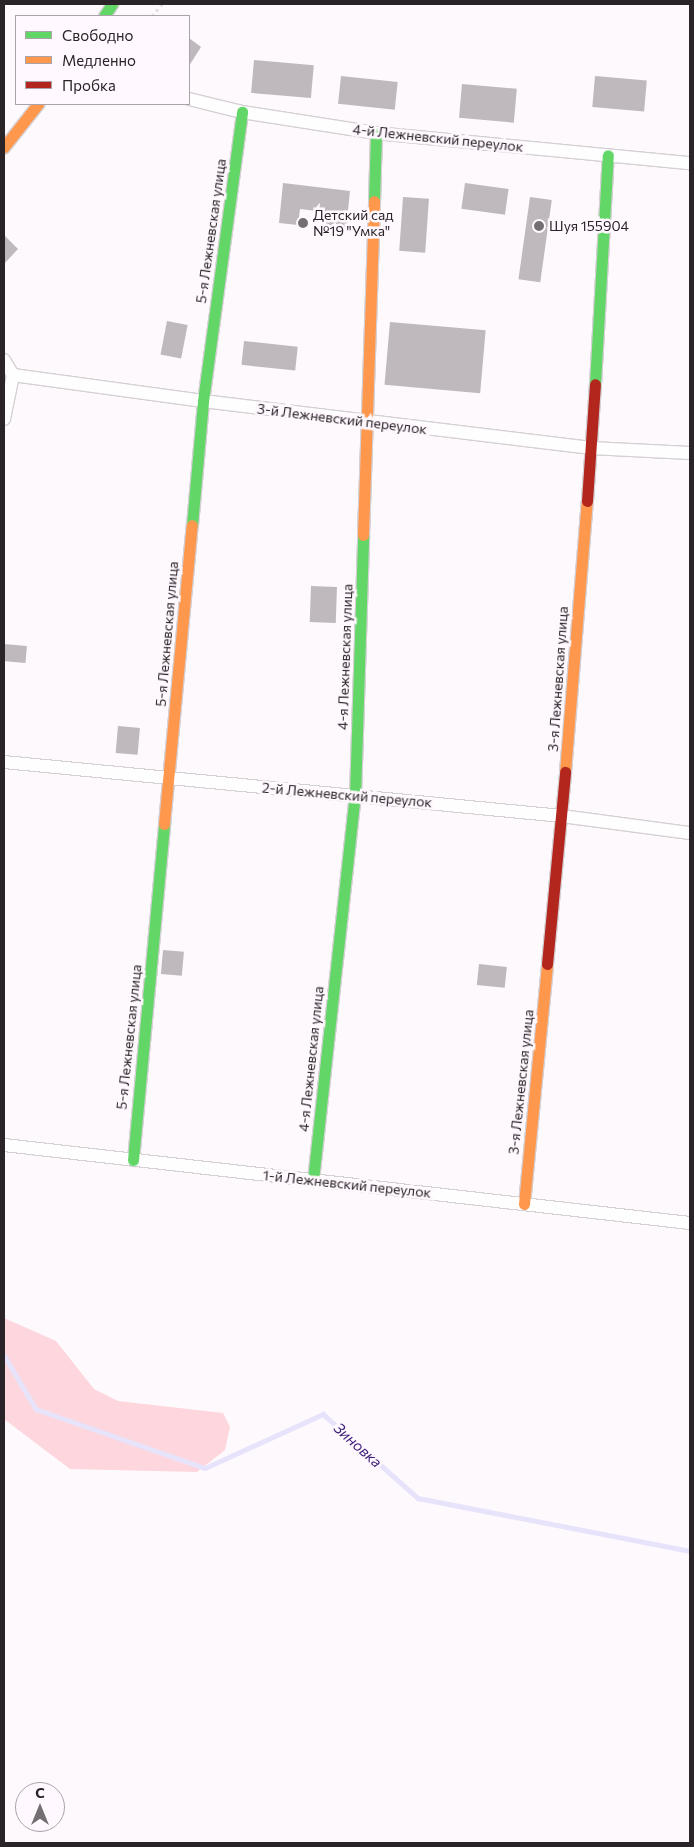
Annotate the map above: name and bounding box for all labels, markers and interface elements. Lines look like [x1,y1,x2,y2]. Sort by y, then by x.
legend [15,15,190,105]
text: Свободно [62,26,133,44]
text: Медленно [62,51,136,69]
text: Пробка [62,76,116,94]
street label: 4-й Лежневский переулок [352,121,524,155]
street label: 5-я Лежневская улица [193,158,229,304]
place label: Детский сад №19 "Умка" [313,207,393,240]
marker: Детский сад №19 "Умка" [297,217,309,229]
place label: Шуя 155904 [549,218,629,234]
marker: Шуя 155904 [533,220,545,232]
street label: 3-й Лежневский переулок [256,400,428,438]
street label: 5-я Лежневская улица [152,561,182,707]
street label: 4-я Лежневская улица [334,584,356,730]
street label: 3-я Лежневская улица [545,606,571,752]
street label: 2-й Лежневский переулок [261,779,433,811]
street label: 5-я Лежневская улица [113,964,145,1110]
street label: 4-я Лежневская улица [295,985,327,1133]
street label: 3-я Лежневская улица [505,1009,537,1155]
street label: 1-й Лежневский переулок [262,1167,432,1201]
water label: Зиновка [330,1419,386,1471]
north arrow [15,1782,65,1832]
text: С [35,1784,45,1801]

